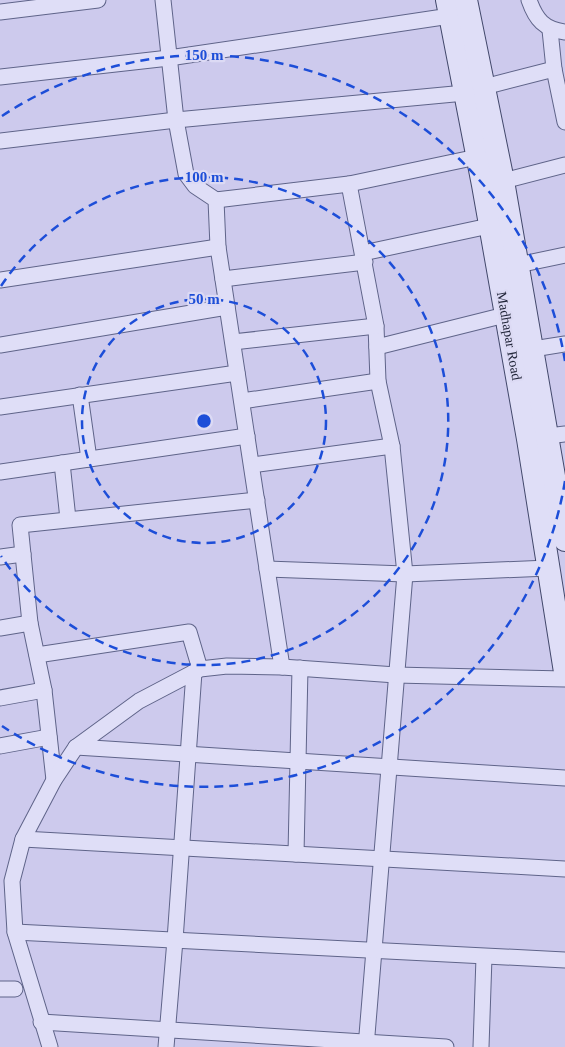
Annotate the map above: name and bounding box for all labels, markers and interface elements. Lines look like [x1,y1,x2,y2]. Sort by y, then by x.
text: 150 m [185,47,224,63]
text: 100 m [185,169,224,185]
street label: Madhapar Road [494,290,524,382]
text: 50 m [188,291,220,307]
centre of rings [195,412,213,430]

